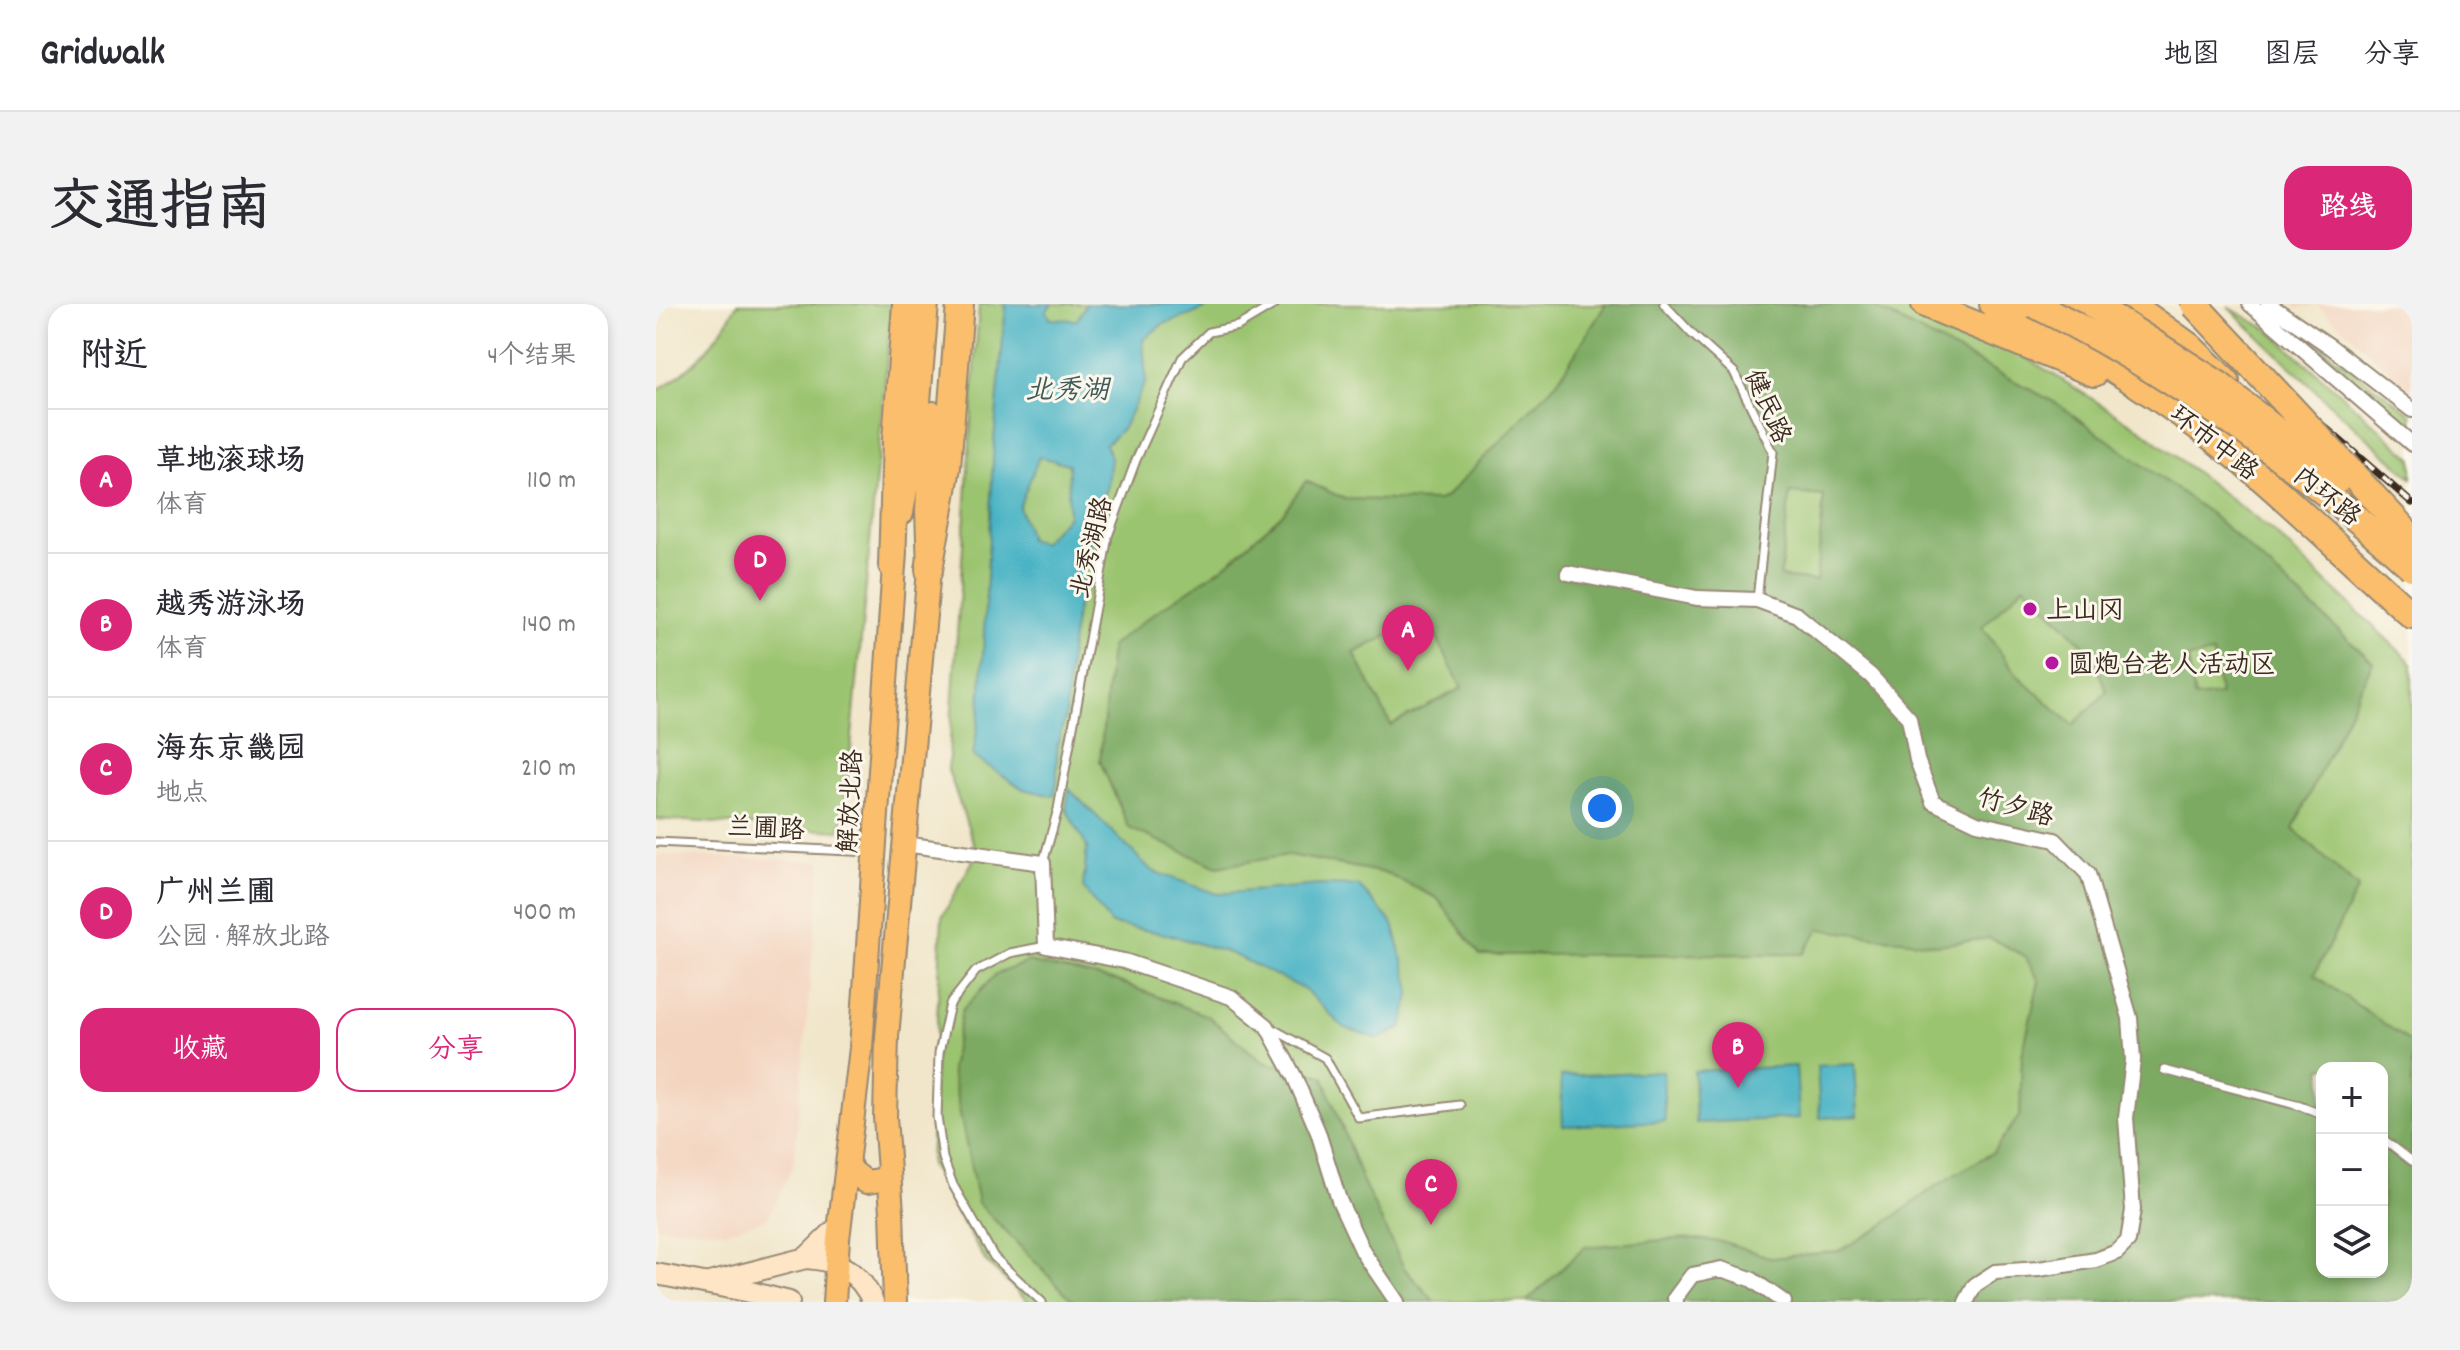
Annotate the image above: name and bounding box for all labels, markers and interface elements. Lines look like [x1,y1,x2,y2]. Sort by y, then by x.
text: Gridwalk [40,28,165,83]
text: 地图 [2164,37,2220,77]
text: 图层 [2264,37,2320,77]
text: 分享 [2364,37,2420,77]
button: 路线 [2284,166,2412,250]
text: 交通指南 [48,172,272,252]
text: 附近 [80,334,148,383]
text: 4个结果 [487,339,576,376]
street label: 健民路 [1733,364,1799,451]
water label: 北秀湖 [1025,373,1112,413]
street label: 环市中路 [2160,398,2265,491]
text: 草地滚球场 [156,442,306,485]
street label: 内环路 [2284,459,2368,537]
text: A [99,463,113,500]
text: 110 m [527,463,576,500]
text: 体育 [156,488,208,525]
street label: 北秀湖路 [1063,493,1124,603]
pin: D [734,535,786,601]
text: 越秀游泳场 [156,586,306,629]
place label: 上山冈 [2046,594,2124,631]
marker: 上山冈 [2021,600,2039,618]
pin: A [1382,605,1434,671]
text: B [100,607,112,644]
text: 140 m [522,607,576,644]
text: 体育 [156,632,208,669]
place label: 圆炮台老人活动区 [2068,648,2276,685]
marker: 圆炮台老人活动区 [2043,654,2061,672]
text: 海东京畿园 [156,730,306,773]
street label: 解放北路 [831,748,874,854]
text: C [100,751,112,788]
text: 210 m [521,751,576,788]
text: 地点 [156,776,208,813]
street label: 竹夕路 [1972,781,2058,838]
your location [1582,788,1622,828]
street label: 兰圃路 [726,810,806,851]
text: 广州兰圃 [156,874,276,917]
text: D [99,895,113,932]
text: 400 m [513,895,576,932]
text: 公园 · 解放北路 [156,920,330,957]
button: 收藏 [80,1008,320,1092]
button: 分享 [336,1008,576,1092]
pin: B [1712,1022,1764,1088]
map controls [2316,1062,2388,1278]
button: + [2316,1062,2388,1134]
button: − [2316,1134,2388,1206]
pin: C [1405,1159,1457,1225]
button: layers [2316,1206,2388,1278]

